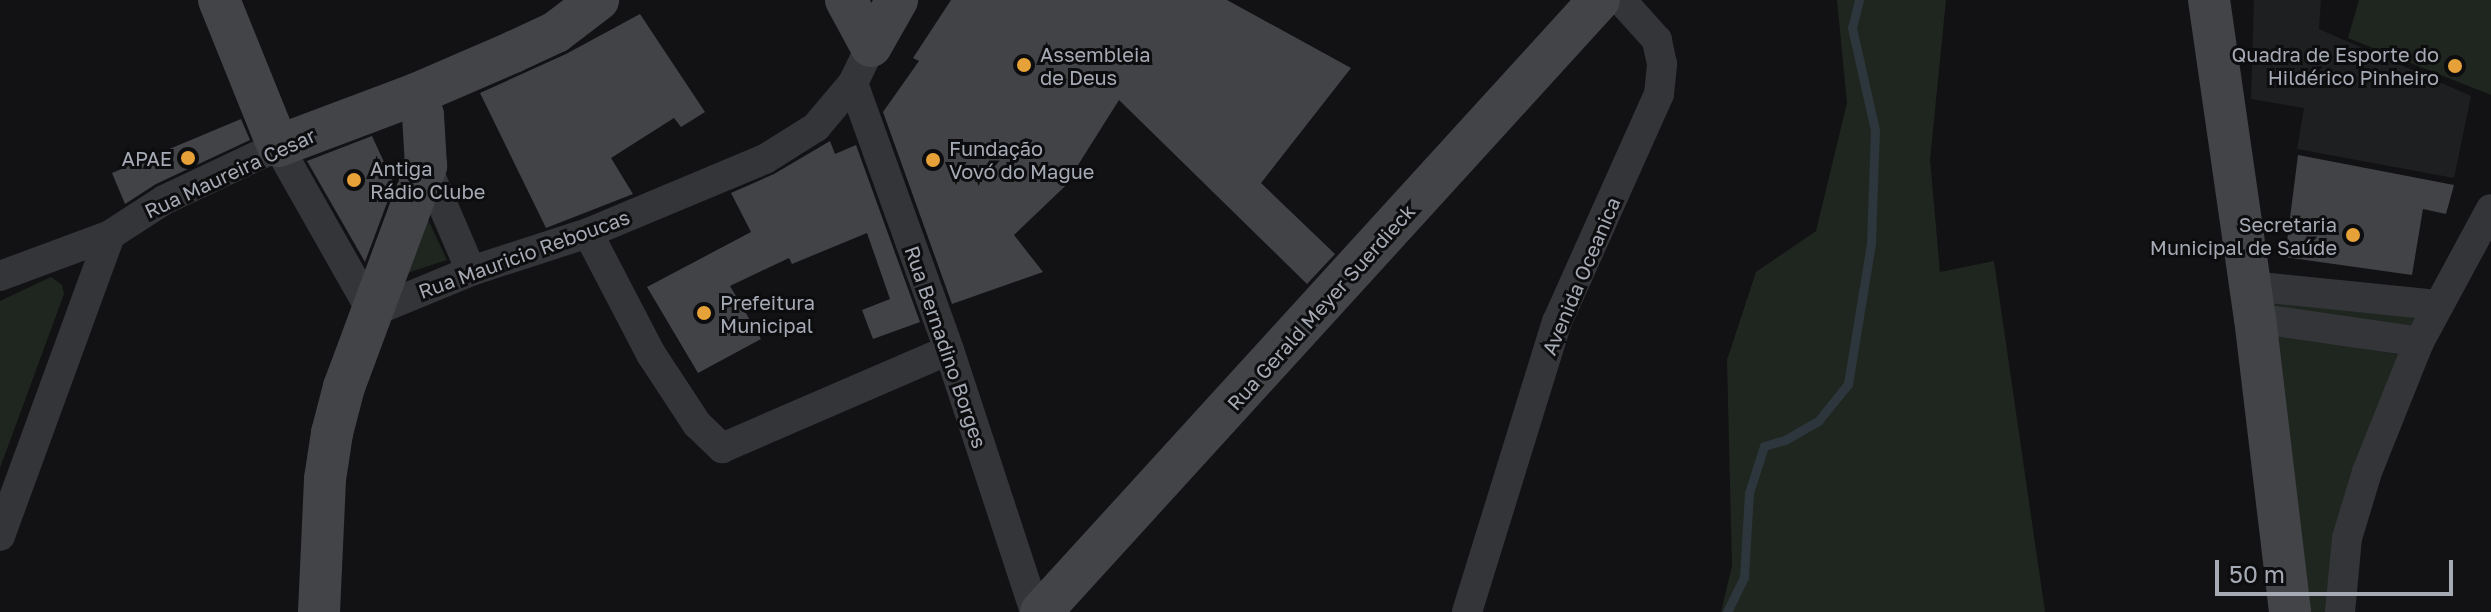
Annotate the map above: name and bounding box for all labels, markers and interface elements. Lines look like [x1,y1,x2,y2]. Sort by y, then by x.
place label: Assembleia de Deus [1040,42,1151,89]
place label: Quadra de Esporte do Hildérico Pinheiro [2232,42,2439,89]
marker: Assembleia de Deus [1015,56,1033,74]
marker: Quadra de Esporte do Hildérico Pinheiro [2446,57,2464,75]
street label: Rua Maureira Cesar [141,123,319,223]
place label: Fundação Vovó do Mague [949,136,1094,183]
place label: APAE [122,146,172,170]
marker: APAE [179,149,197,167]
marker: Fundação Vovó do Mague [924,151,942,169]
place label: Antiga Rádio Clube [370,156,485,203]
marker: Antiga Rádio Clube [345,171,363,189]
street label: Avenida Oceanica [1537,193,1625,359]
street label: Rua Gerald Meyer Suerdieck [1222,199,1420,415]
street label: Rua Mauricio Reboucas [415,205,633,303]
place label: Secretaria Municipal de Saúde [2150,212,2337,259]
marker: Secretaria Municipal de Saúde [2344,226,2362,244]
street label: Rua Bernadino Borges [900,243,992,451]
place label: Prefeitura Municipal [720,290,815,337]
marker: Prefeitura Municipal [695,304,713,322]
scale bar [2219,544,2457,594]
text: 50 m [2229,559,2285,588]

